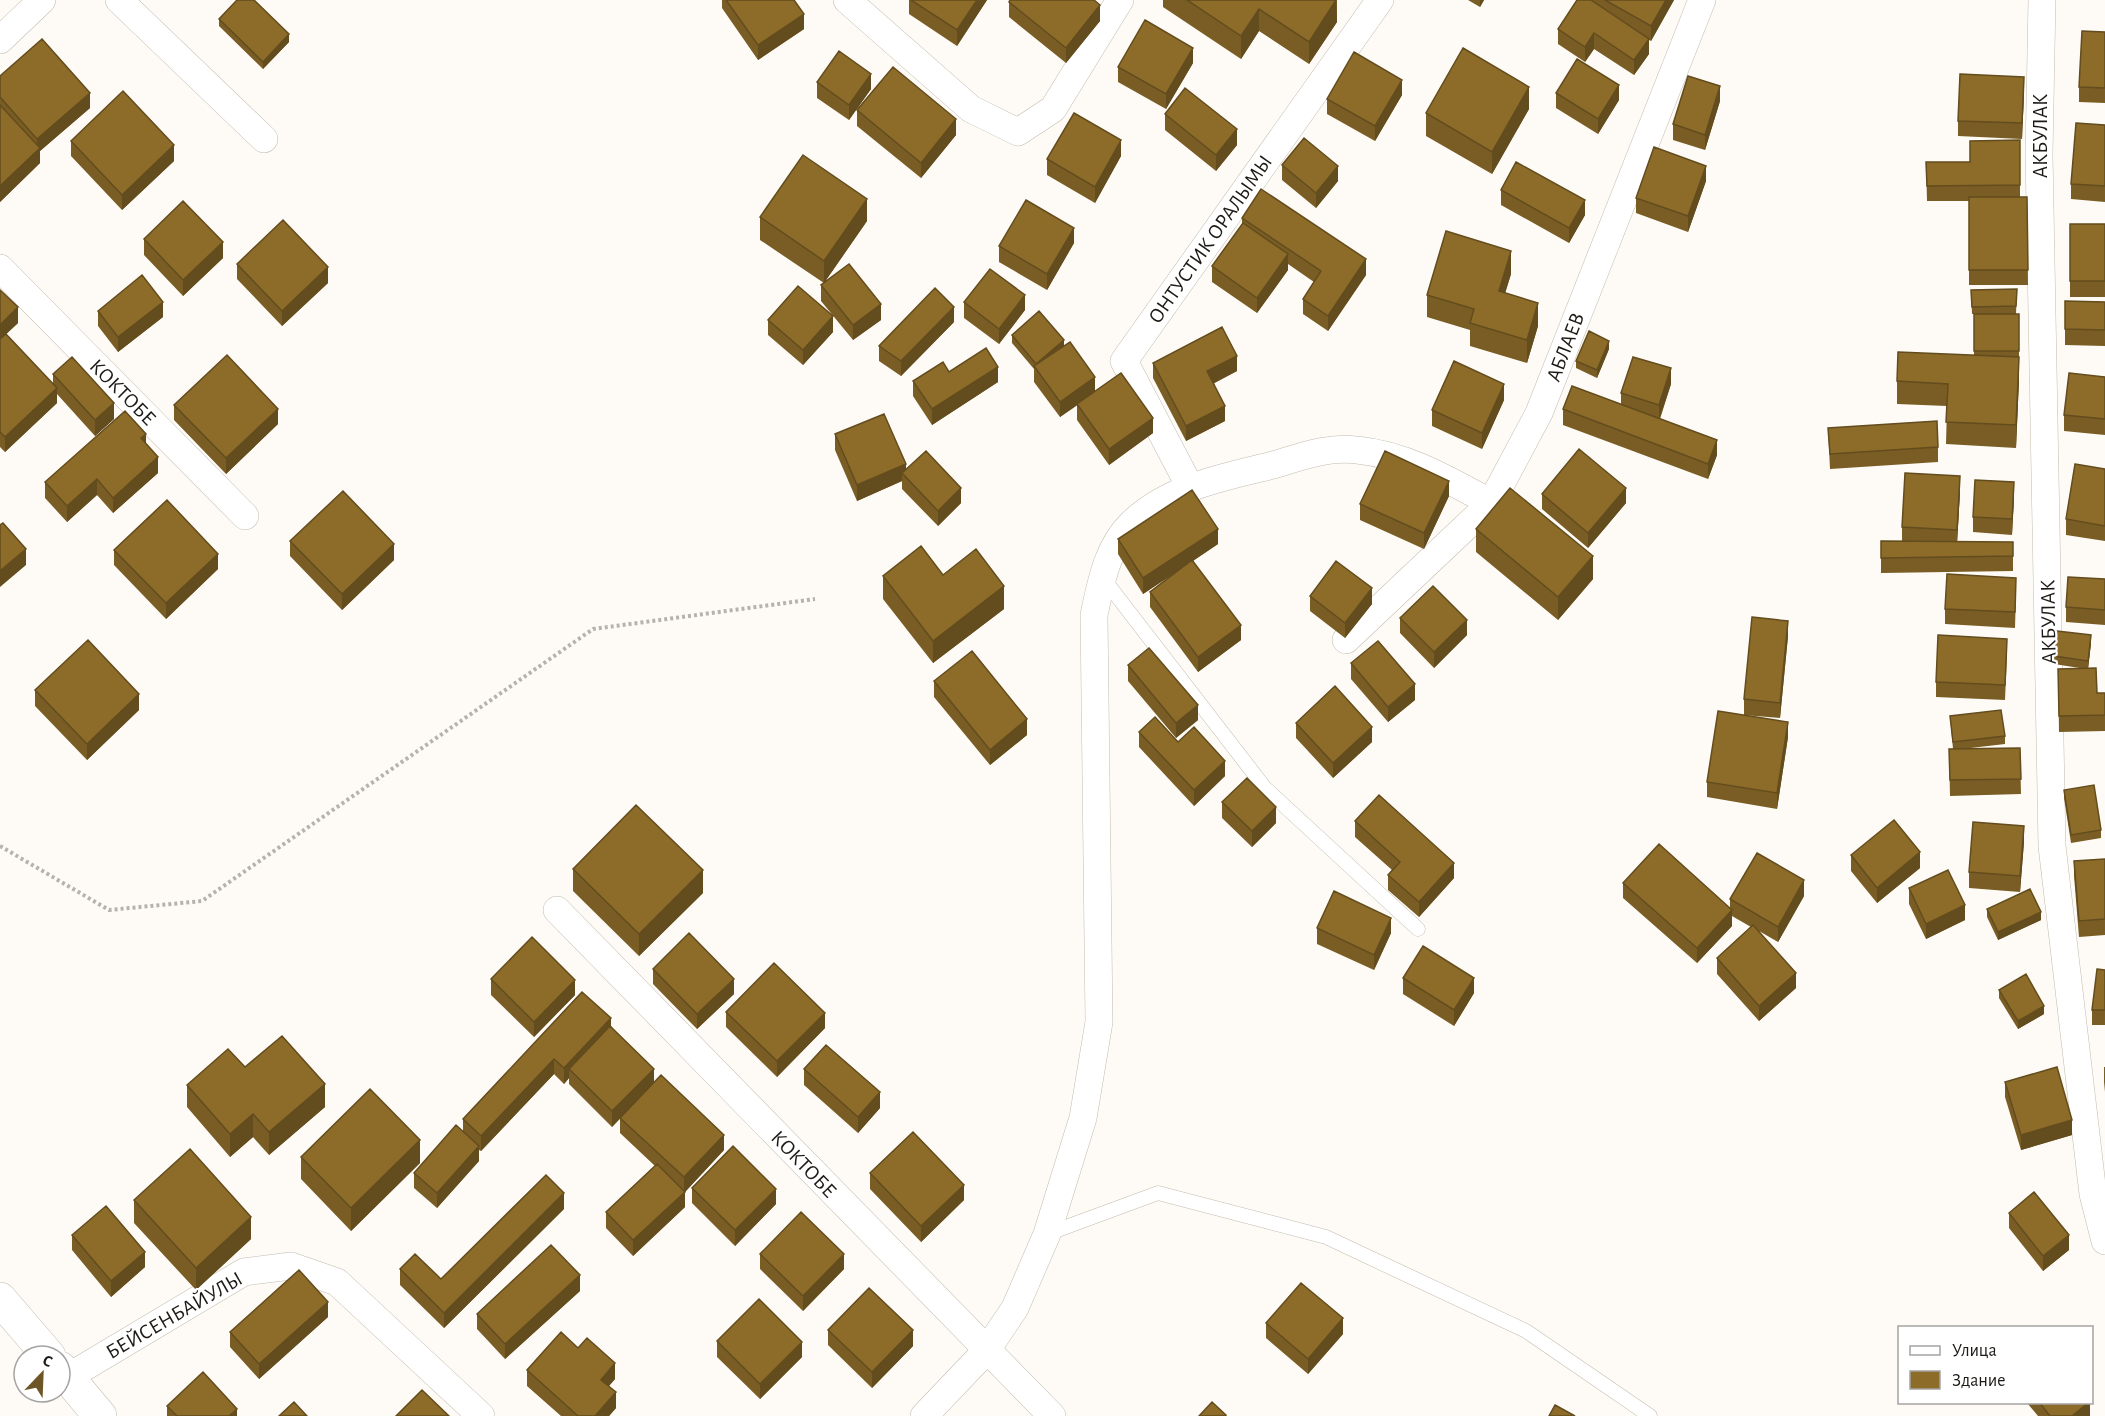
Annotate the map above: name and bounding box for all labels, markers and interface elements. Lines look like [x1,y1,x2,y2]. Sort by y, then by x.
street label: АКБУЛАК [2030,94,2051,178]
street label: ОНТУСТИК ОРАЛЫМЫ [1144,151,1276,327]
street label: АБЛАЕВ [1543,310,1588,384]
street label: КОКТОБЕ [85,355,160,430]
street label: АКБУЛАК [2037,579,2060,664]
street label: КОКТОБЕ [767,1127,840,1202]
street label: БЕЙСЕНБАЙУЛЫ [102,1267,246,1363]
legend [1898,1326,2093,1404]
text: Улица [1952,1342,1997,1360]
north arrow [12,1344,72,1404]
text: С [40,1352,55,1370]
text: Здание [1952,1372,2006,1390]

